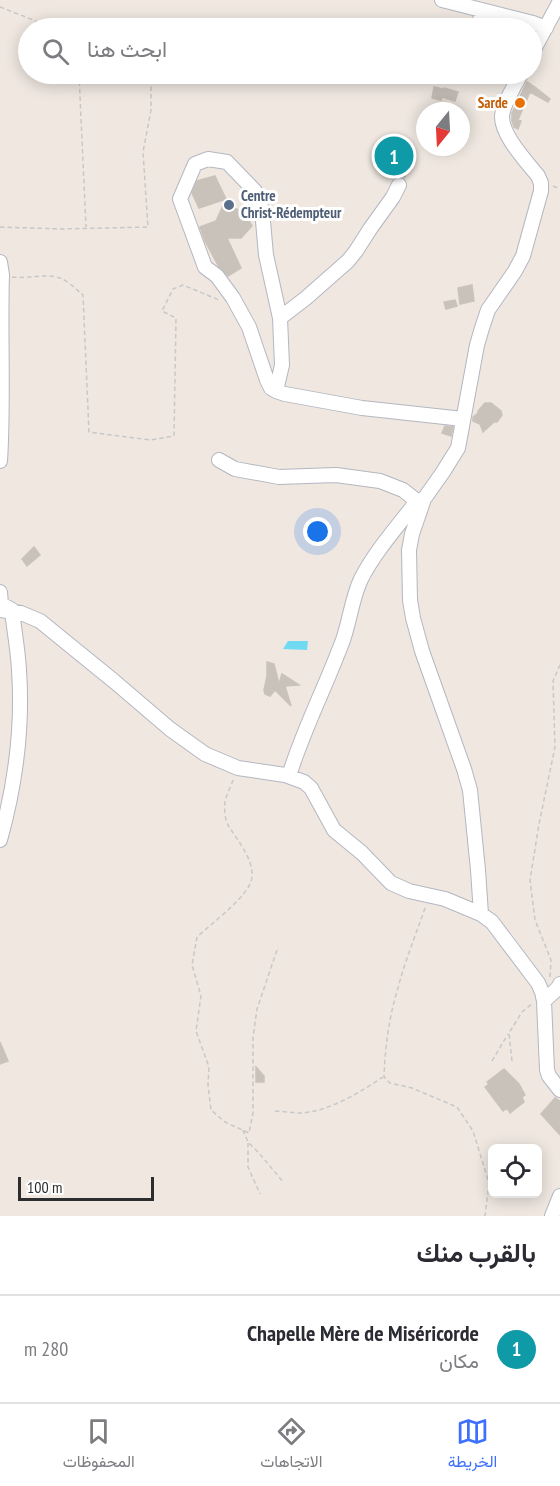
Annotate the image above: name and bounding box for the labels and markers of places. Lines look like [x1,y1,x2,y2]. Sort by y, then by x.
place label: Sarde [478,93,508,112]
marker: Sarde [513,96,527,110]
pin: 1 [374,134,414,178]
place label: Centre Christ-Rédempteur [241,186,342,222]
marker: Centre Christ-Rédempteur [222,198,236,212]

